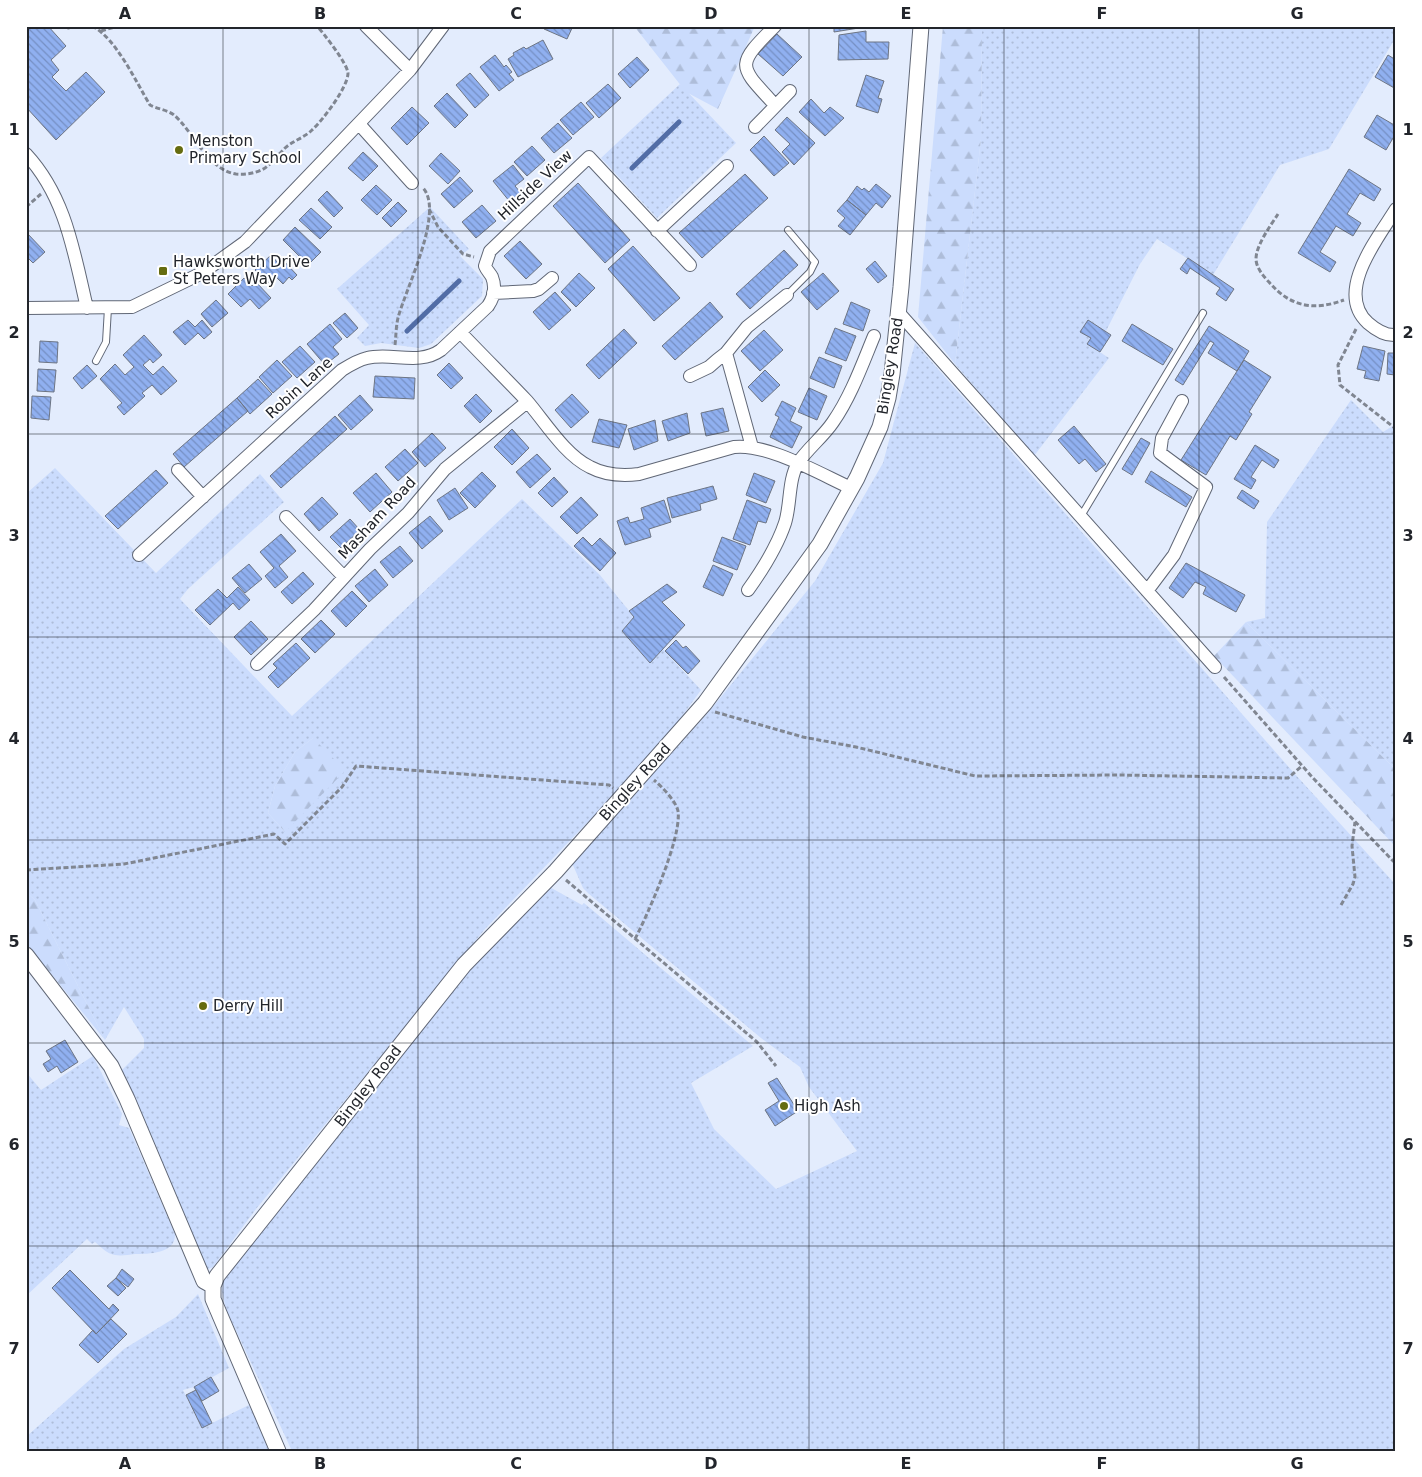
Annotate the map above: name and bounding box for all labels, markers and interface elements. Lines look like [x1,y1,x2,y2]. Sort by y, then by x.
text: A [119,4,132,23]
text: B [314,4,326,23]
text: C [510,4,522,23]
text: D [704,4,718,23]
text: E [901,4,911,23]
text: F [1097,4,1107,23]
text: G [1290,4,1304,23]
text: 1 [8,120,20,139]
text: 1 [1402,120,1414,139]
place label: Menston Primary School [189,132,302,167]
marker: Menston Primary School [173,144,185,156]
street label: Hillside View [494,146,576,224]
place label: Hawksworth Drive St Peters Way [173,253,310,288]
marker: Hawksworth Drive St Peters Way [157,265,169,277]
street label: Bingley Road [873,316,907,416]
text: 2 [8,323,20,342]
text: 2 [1402,323,1414,342]
street label: Robin Lane [262,353,336,423]
street label: Masham Road [334,473,420,563]
text: 3 [8,526,20,545]
text: 3 [1402,526,1414,545]
text: 4 [8,729,20,748]
text: 4 [1402,729,1414,748]
street label: Bingley Road [595,739,675,825]
text: 5 [8,932,20,951]
text: 5 [1402,932,1414,951]
place label: Derry Hill [213,997,283,1015]
marker: Derry Hill [197,1000,209,1012]
street label: Bingley Road [331,1042,405,1130]
place label: High Ash [794,1097,861,1115]
marker: High Ash [778,1100,790,1112]
text: 6 [8,1135,20,1154]
text: 6 [1402,1135,1414,1154]
text: 7 [8,1339,20,1358]
text: 7 [1402,1339,1414,1358]
text: A [119,1454,132,1473]
text: B [314,1454,326,1473]
text: C [510,1454,522,1473]
text: D [704,1454,718,1473]
text: E [901,1454,911,1473]
text: F [1097,1454,1107,1473]
text: G [1290,1454,1304,1473]

